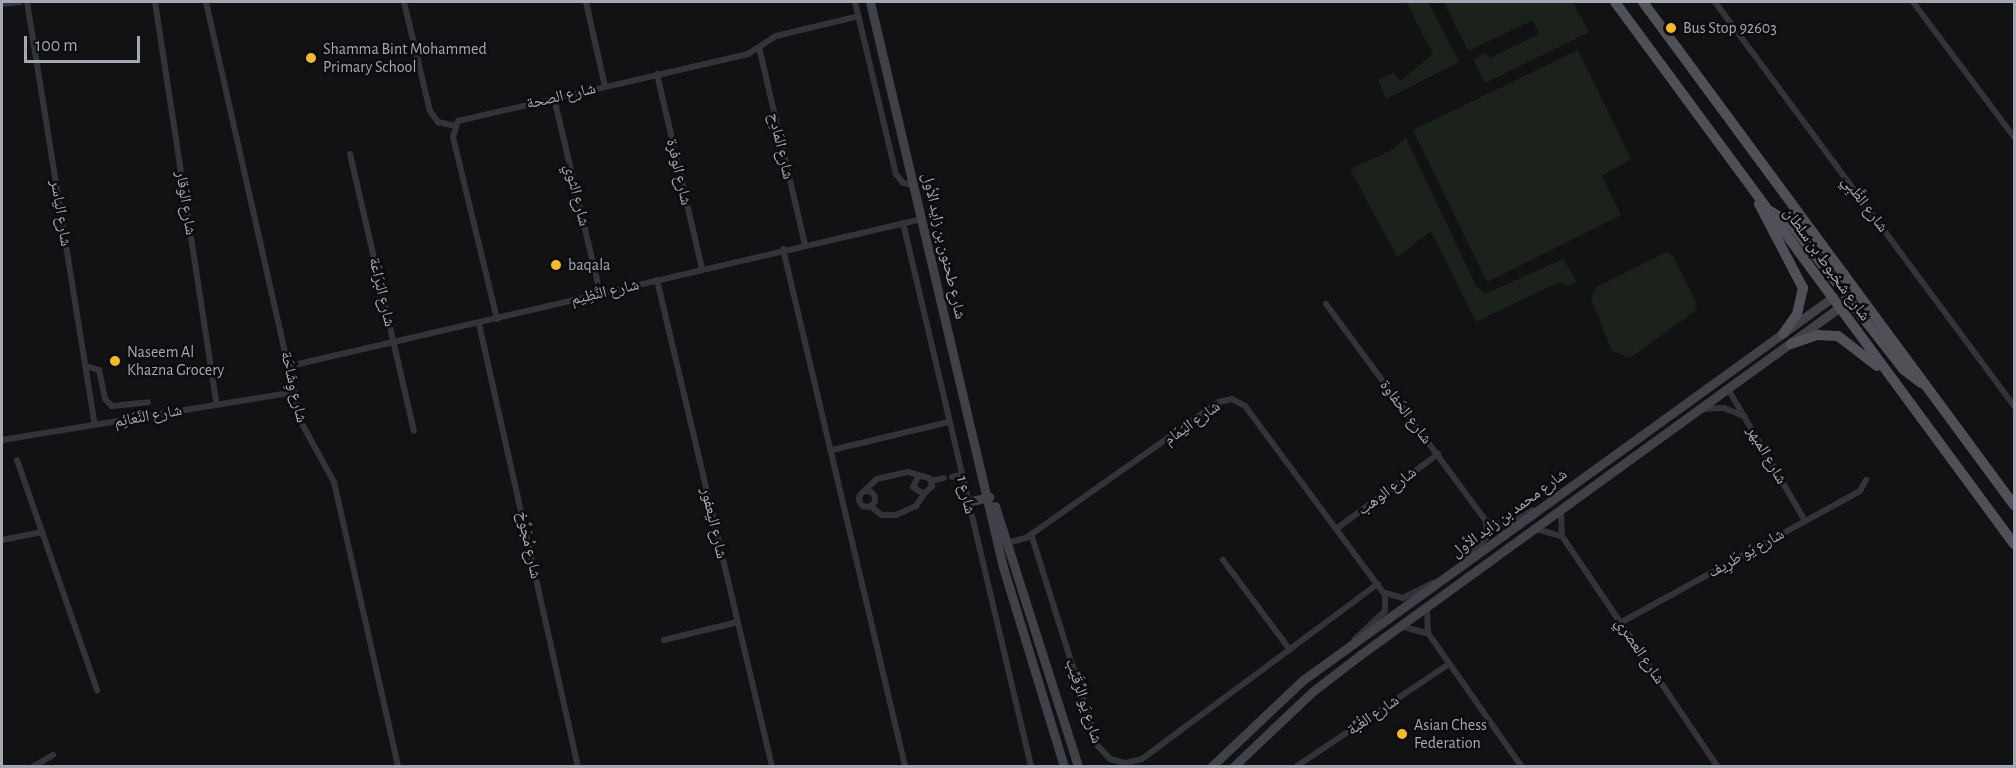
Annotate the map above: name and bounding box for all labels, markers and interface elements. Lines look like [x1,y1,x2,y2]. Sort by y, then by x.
place label: Bus Stop 92603 [1683,18,1777,38]
marker: Bus Stop 92603 [1664,21,1678,35]
scale bar [27,24,142,62]
text: 100 m [35,37,78,55]
place label: Shamma Bint Mohammed Primary School [323,39,487,77]
marker: Shamma Bint Mohammed Primary School [304,51,318,65]
street label: شارع الصحة [524,79,598,113]
street label: شارع المَادِح [764,111,798,181]
street label: شارع الوفرة [662,137,696,207]
street label: شارع الثوي [560,162,594,228]
street label: شارع الوَقار [171,170,201,236]
street label: شارع طحنون بن زايد الأول [918,171,970,321]
street label: شارع الظَّبِي [1837,172,1893,236]
street label: شارع الياسر [46,178,76,248]
street label: شارع شخبوط بن سلطان [1779,203,1875,325]
street label: شارع البَرَاعَة [365,255,399,329]
place label: baqala [568,255,610,275]
marker: baqala [549,258,563,272]
street label: شارع النَّظِيم [569,275,641,309]
place label: Naseem Al Khazna Grocery [127,342,224,380]
street label: شارع وِشَاحَة [276,350,312,424]
marker: Naseem Al Khazna Grocery [108,354,122,368]
street label: شارع الحَفاوة [1376,376,1436,448]
street label: شارع اليَمَام [1160,397,1224,449]
street label: شارع النَّعَائِم [113,401,183,431]
street label: شارع المبهر [1743,422,1791,488]
street label: شارع الوهب [1354,463,1420,519]
street label: شارع محمد بن زايد الأول [1447,464,1571,562]
street label: شارع 1 [952,474,980,516]
street label: شارع اليعفور [696,486,732,560]
street label: شارع مُجَوَّخ [512,509,546,581]
street label: شارع يَو طَرِيف [1704,524,1788,582]
street label: شارع العصري [1611,614,1669,688]
street label: شارع يَو الرِّقَيِّب [1061,656,1107,746]
street label: شارع الغُبَّة [1343,691,1403,739]
place label: Asian Chess Federation [1414,715,1487,753]
marker: Asian Chess Federation [1395,727,1409,741]

